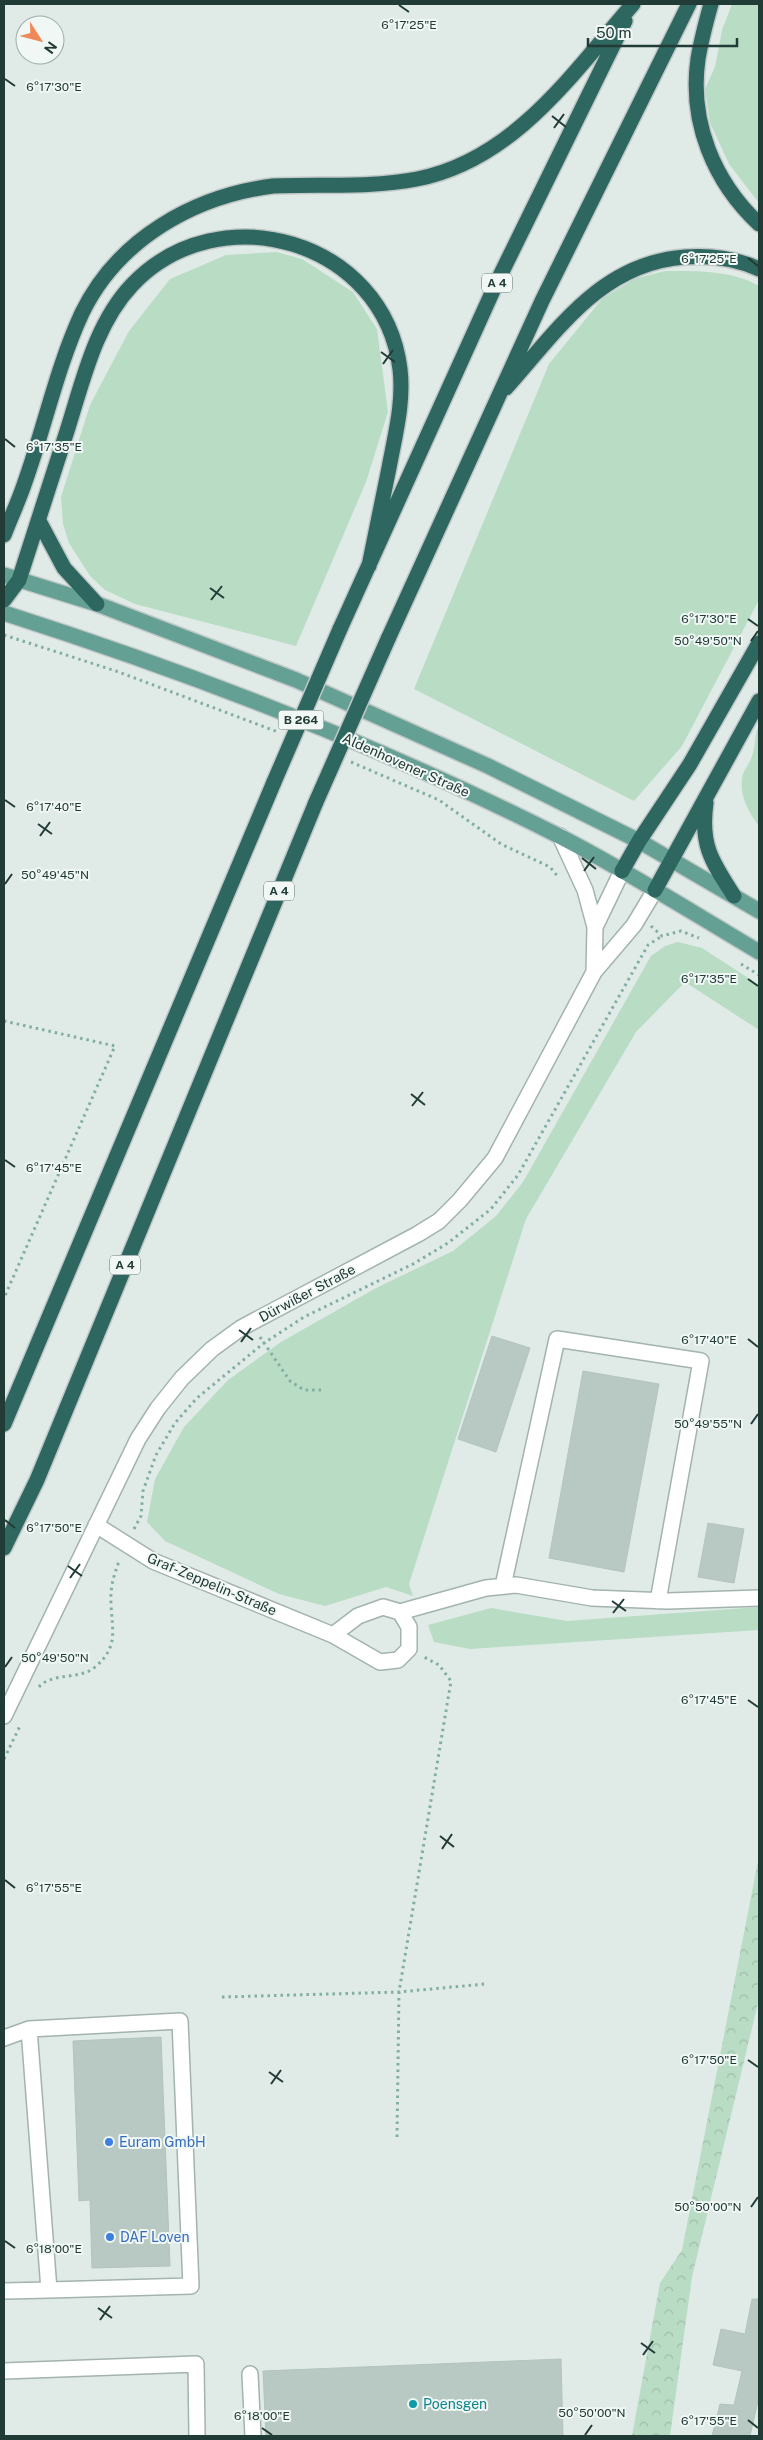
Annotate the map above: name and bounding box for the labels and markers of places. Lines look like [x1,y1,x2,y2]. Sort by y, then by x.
place label: Euram GmbH [119,2134,206,2150]
marker: Euram GmbH [103,2136,115,2148]
place label: DAF Loven [120,2229,189,2245]
marker: DAF Loven [104,2231,116,2243]
place label: Poensgen [423,2396,487,2412]
marker: Poensgen [407,2398,419,2410]

